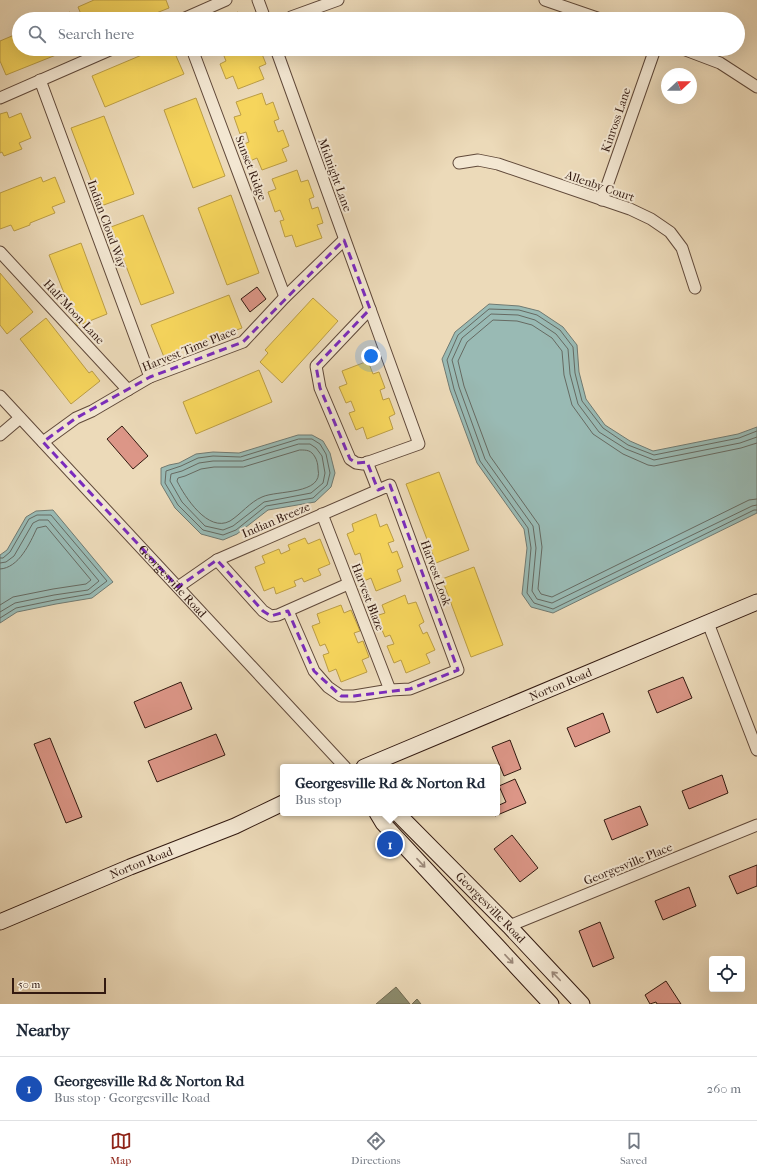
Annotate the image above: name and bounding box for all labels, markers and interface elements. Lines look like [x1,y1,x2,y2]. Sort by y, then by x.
search box [12,12,745,56]
icon: search [26,23,48,45]
text: Search here [58,25,134,43]
north arrow [661,68,697,104]
street label: Kinross Lane [598,86,634,154]
street label: Sunset Ridge [232,134,270,202]
street label: Midnight Lane [315,136,355,214]
street label: Allenby Court [563,167,637,205]
street label: Indian Cloud Way [85,178,130,270]
street label: Half Moon Lane [41,277,107,347]
street label: Harvest Time Place [140,324,238,374]
your location [361,346,381,366]
street label: Indian Breeze [240,499,312,541]
street label: Harvest Look [418,538,455,608]
street label: Georgesville Road [135,542,210,621]
street label: Harvest Blaze [349,561,387,633]
street label: Norton Road [527,665,594,704]
popup [280,764,500,816]
text: Georgesville Rd & Norton Rd [295,774,485,792]
text: Bus stop [295,792,341,807]
pin: 1 [377,829,403,859]
street label: Georgesville Place [582,840,674,888]
street label: Norton Road [107,844,175,882]
one-way arrow [416,858,426,868]
street label: Georgesville Road [453,869,529,946]
one-way arrow [505,954,514,964]
map controls [709,956,745,992]
button: locate [709,956,745,992]
one-way arrow [551,971,560,981]
scale bar [12,976,106,995]
text: 50 m [18,978,40,991]
text: Nearby [16,1020,70,1040]
text: Georgesville Rd & Norton Rd [54,1072,244,1090]
text: 1 [27,1081,31,1096]
text: 260 m [707,1081,741,1096]
text: Bus stop · Georgesville Road [54,1090,210,1105]
tab: Map [110,1130,132,1167]
tab: Directions [351,1130,401,1167]
tab: Saved [620,1130,647,1167]

